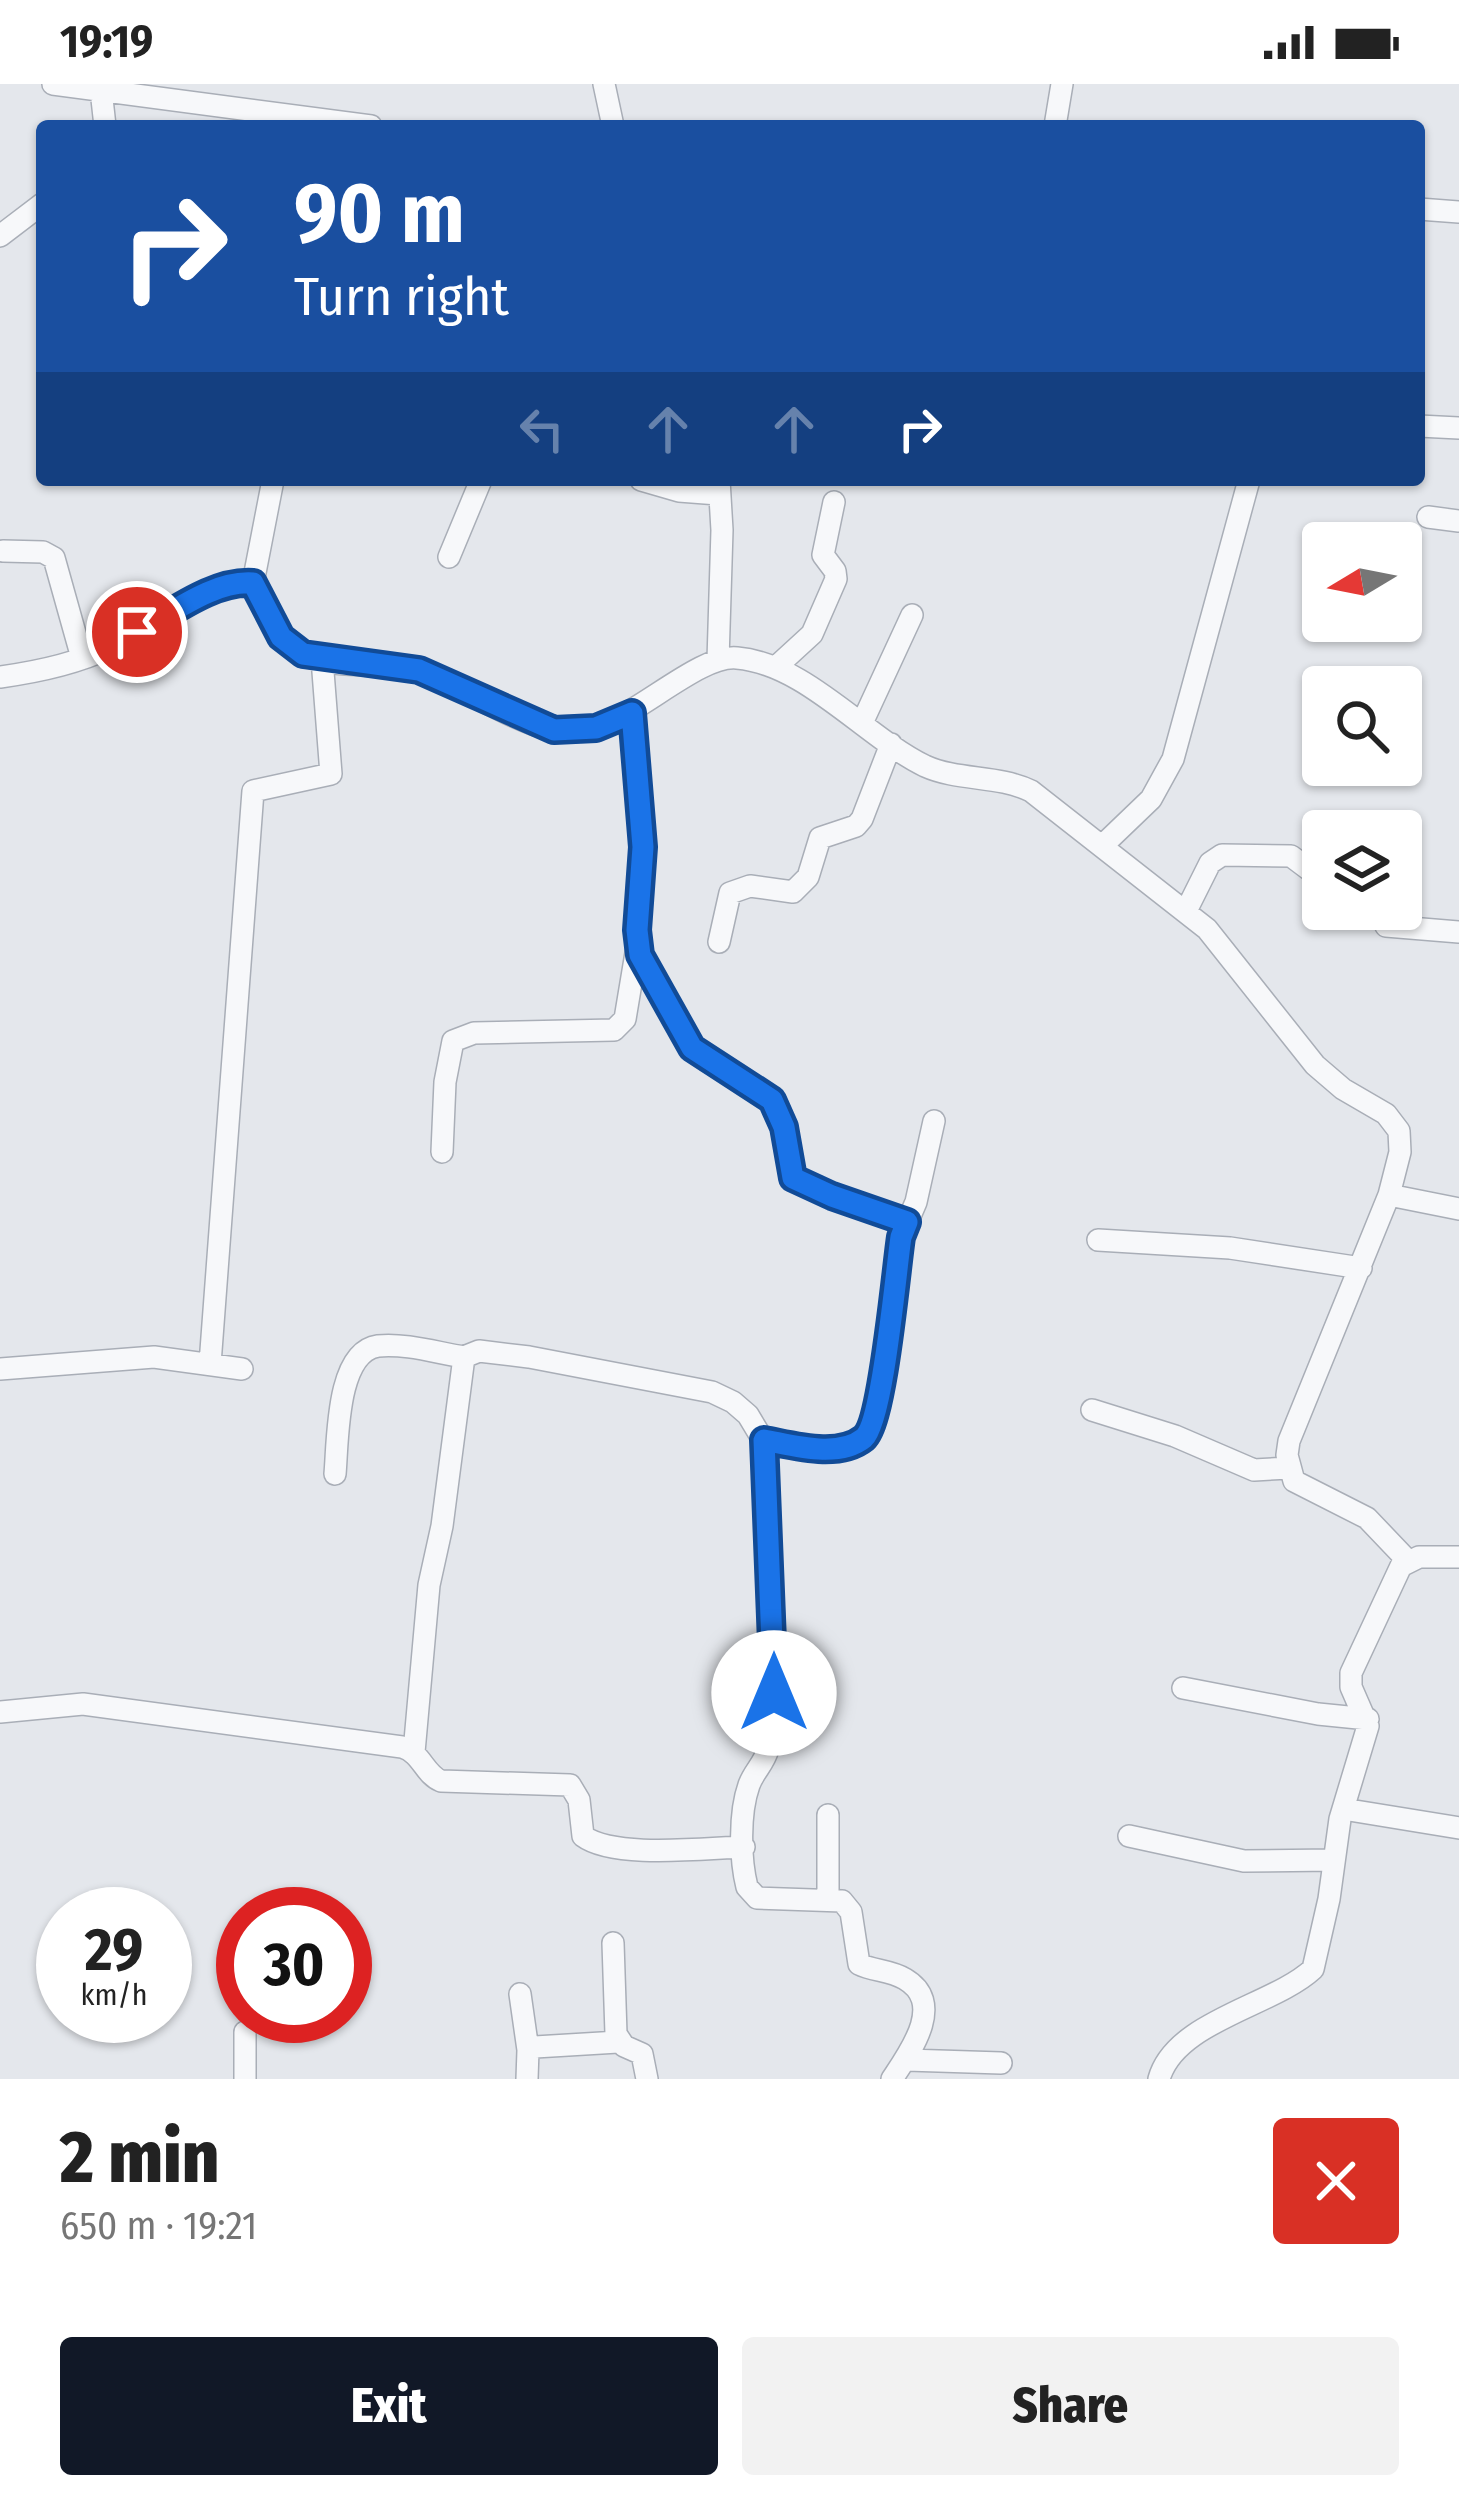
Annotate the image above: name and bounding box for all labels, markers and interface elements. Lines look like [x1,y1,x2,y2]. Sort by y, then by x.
text: 19:19 [60,15,153,69]
text: 90 m [294,163,465,264]
icon: right [96,168,252,324]
text: Turn right [294,265,509,329]
icon: left [509,396,575,462]
icon: ahead [635,396,701,462]
icon: ahead [761,396,827,462]
icon: right [887,396,953,462]
north arrow [1302,522,1422,642]
map controls [1302,522,1422,930]
pin [86,581,188,683]
icon: arrive [104,599,170,665]
button: search [1302,666,1422,786]
button: layers [1302,810,1422,930]
position arrow [711,1630,837,1756]
speed limit sign: 30 [216,1887,372,2043]
text: 29 [85,1914,143,1986]
text: km/h [81,1977,147,2013]
text: 2 min [60,2115,219,2201]
button: close [1273,2118,1399,2244]
text: 650 m · 19:21 [60,2203,257,2249]
button: Exit [60,2337,718,2475]
button: Share [742,2337,1399,2475]

